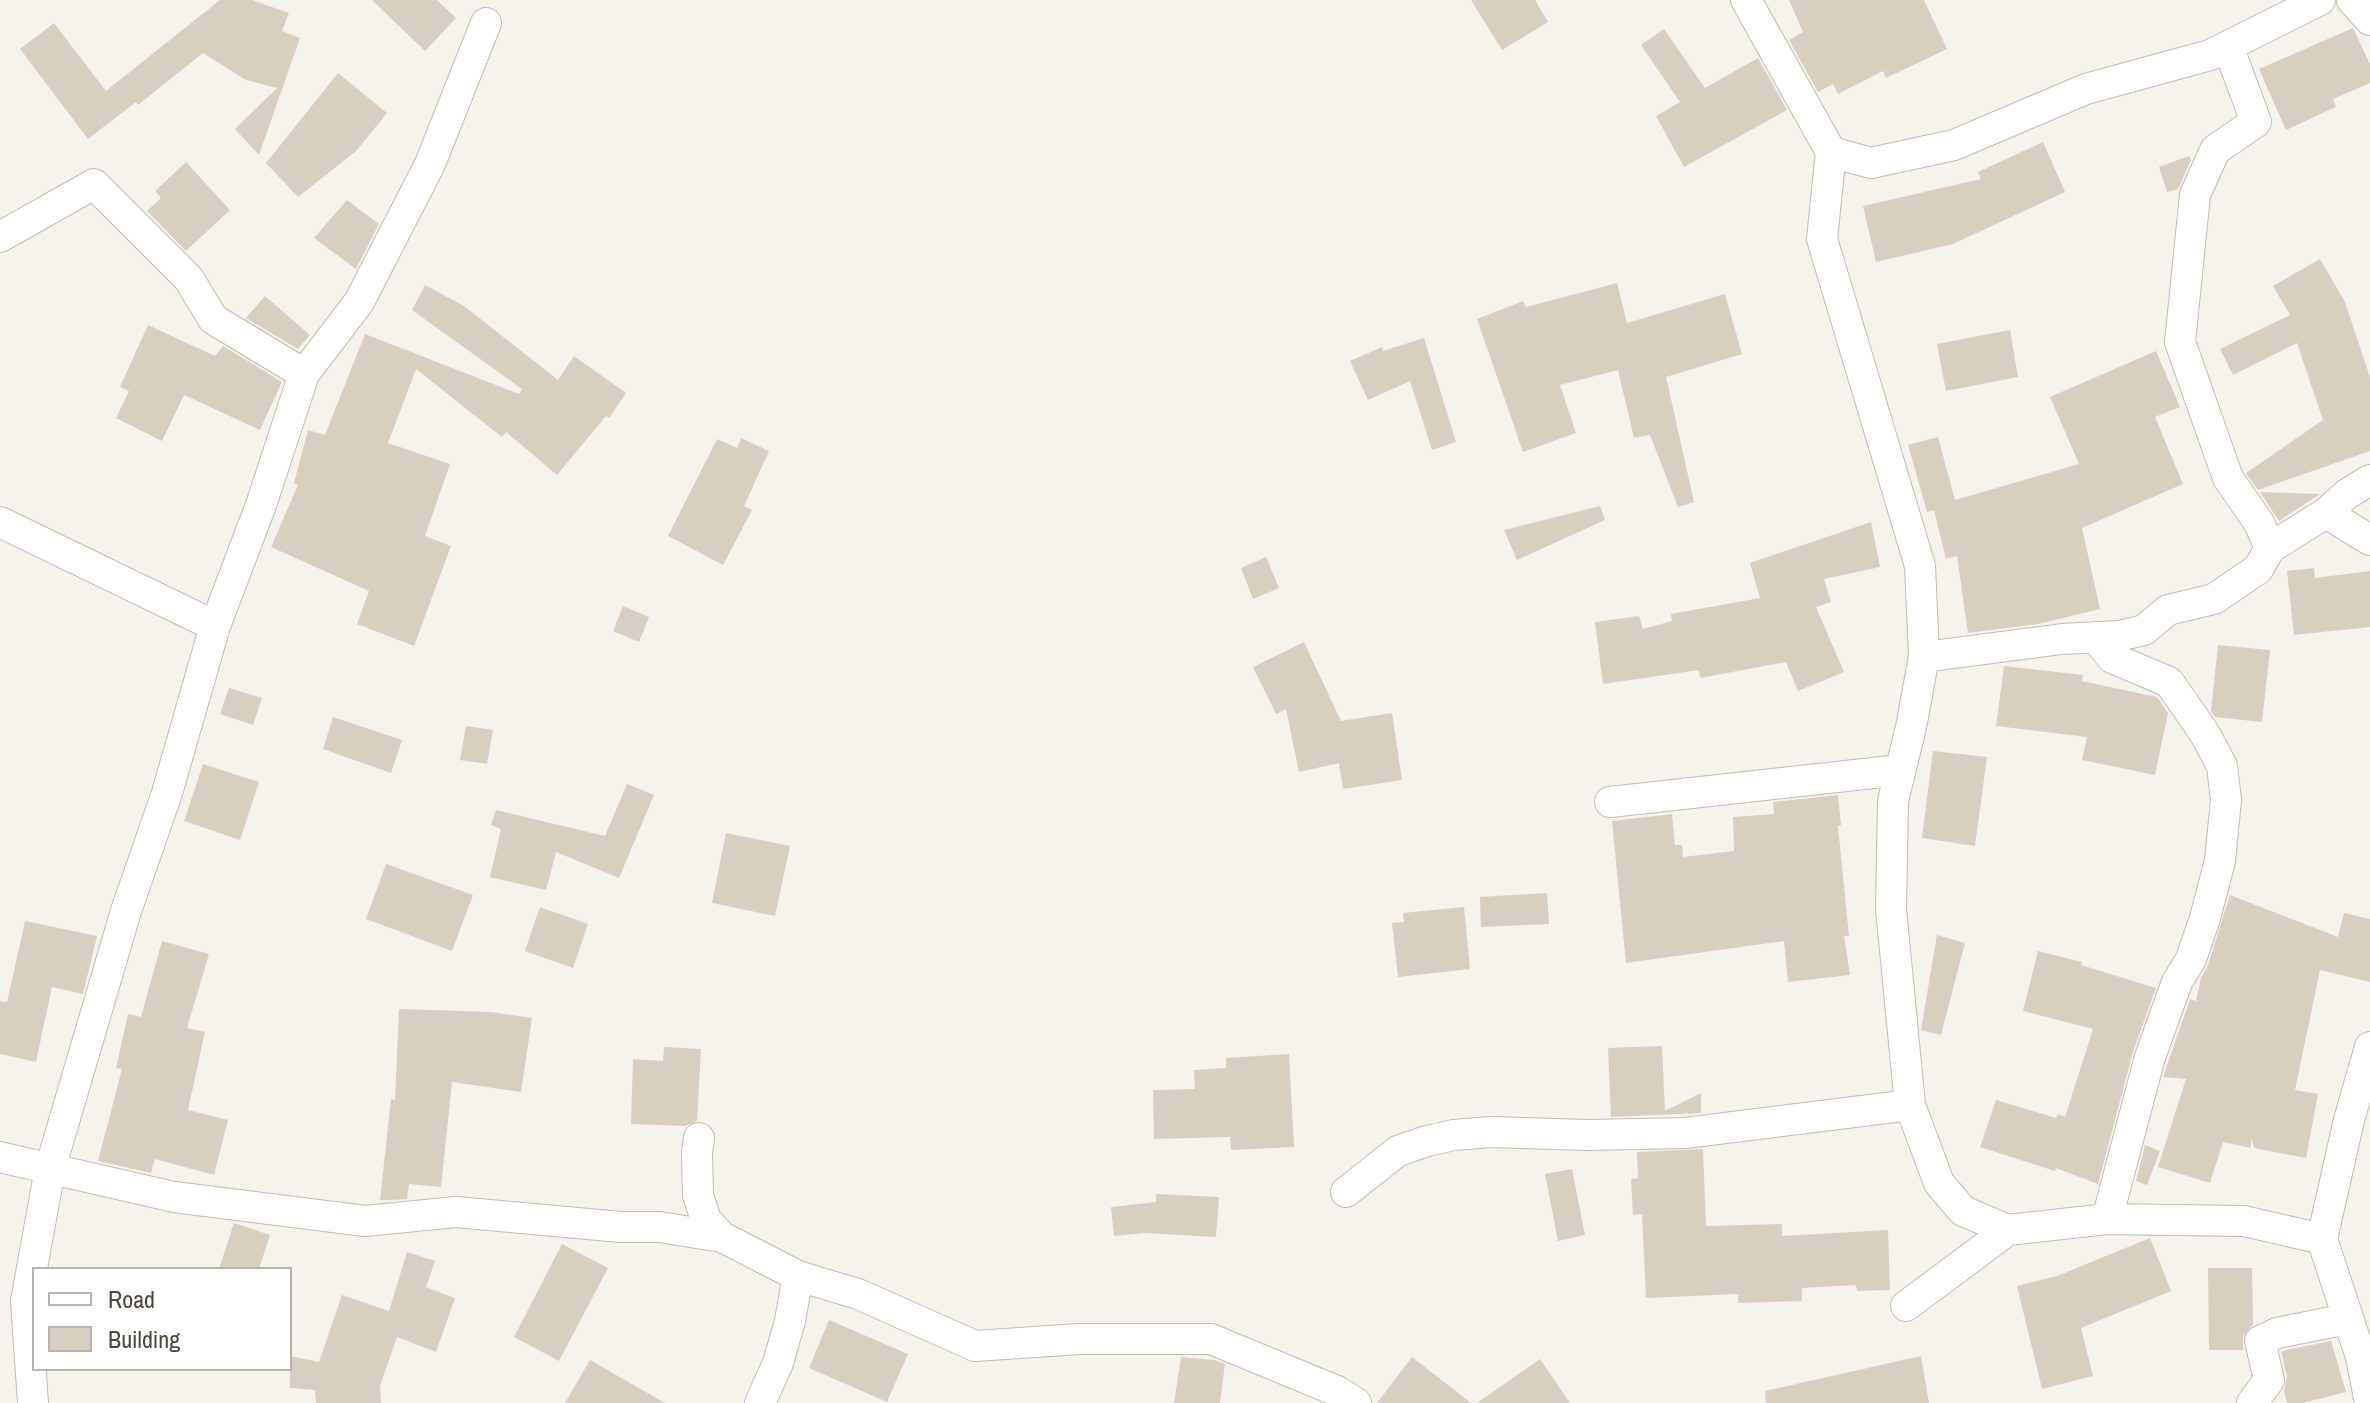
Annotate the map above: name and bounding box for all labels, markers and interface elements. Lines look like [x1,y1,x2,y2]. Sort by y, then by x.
legend [32,1267,292,1371]
text: Road [108,1283,155,1315]
text: Building [108,1323,180,1355]

